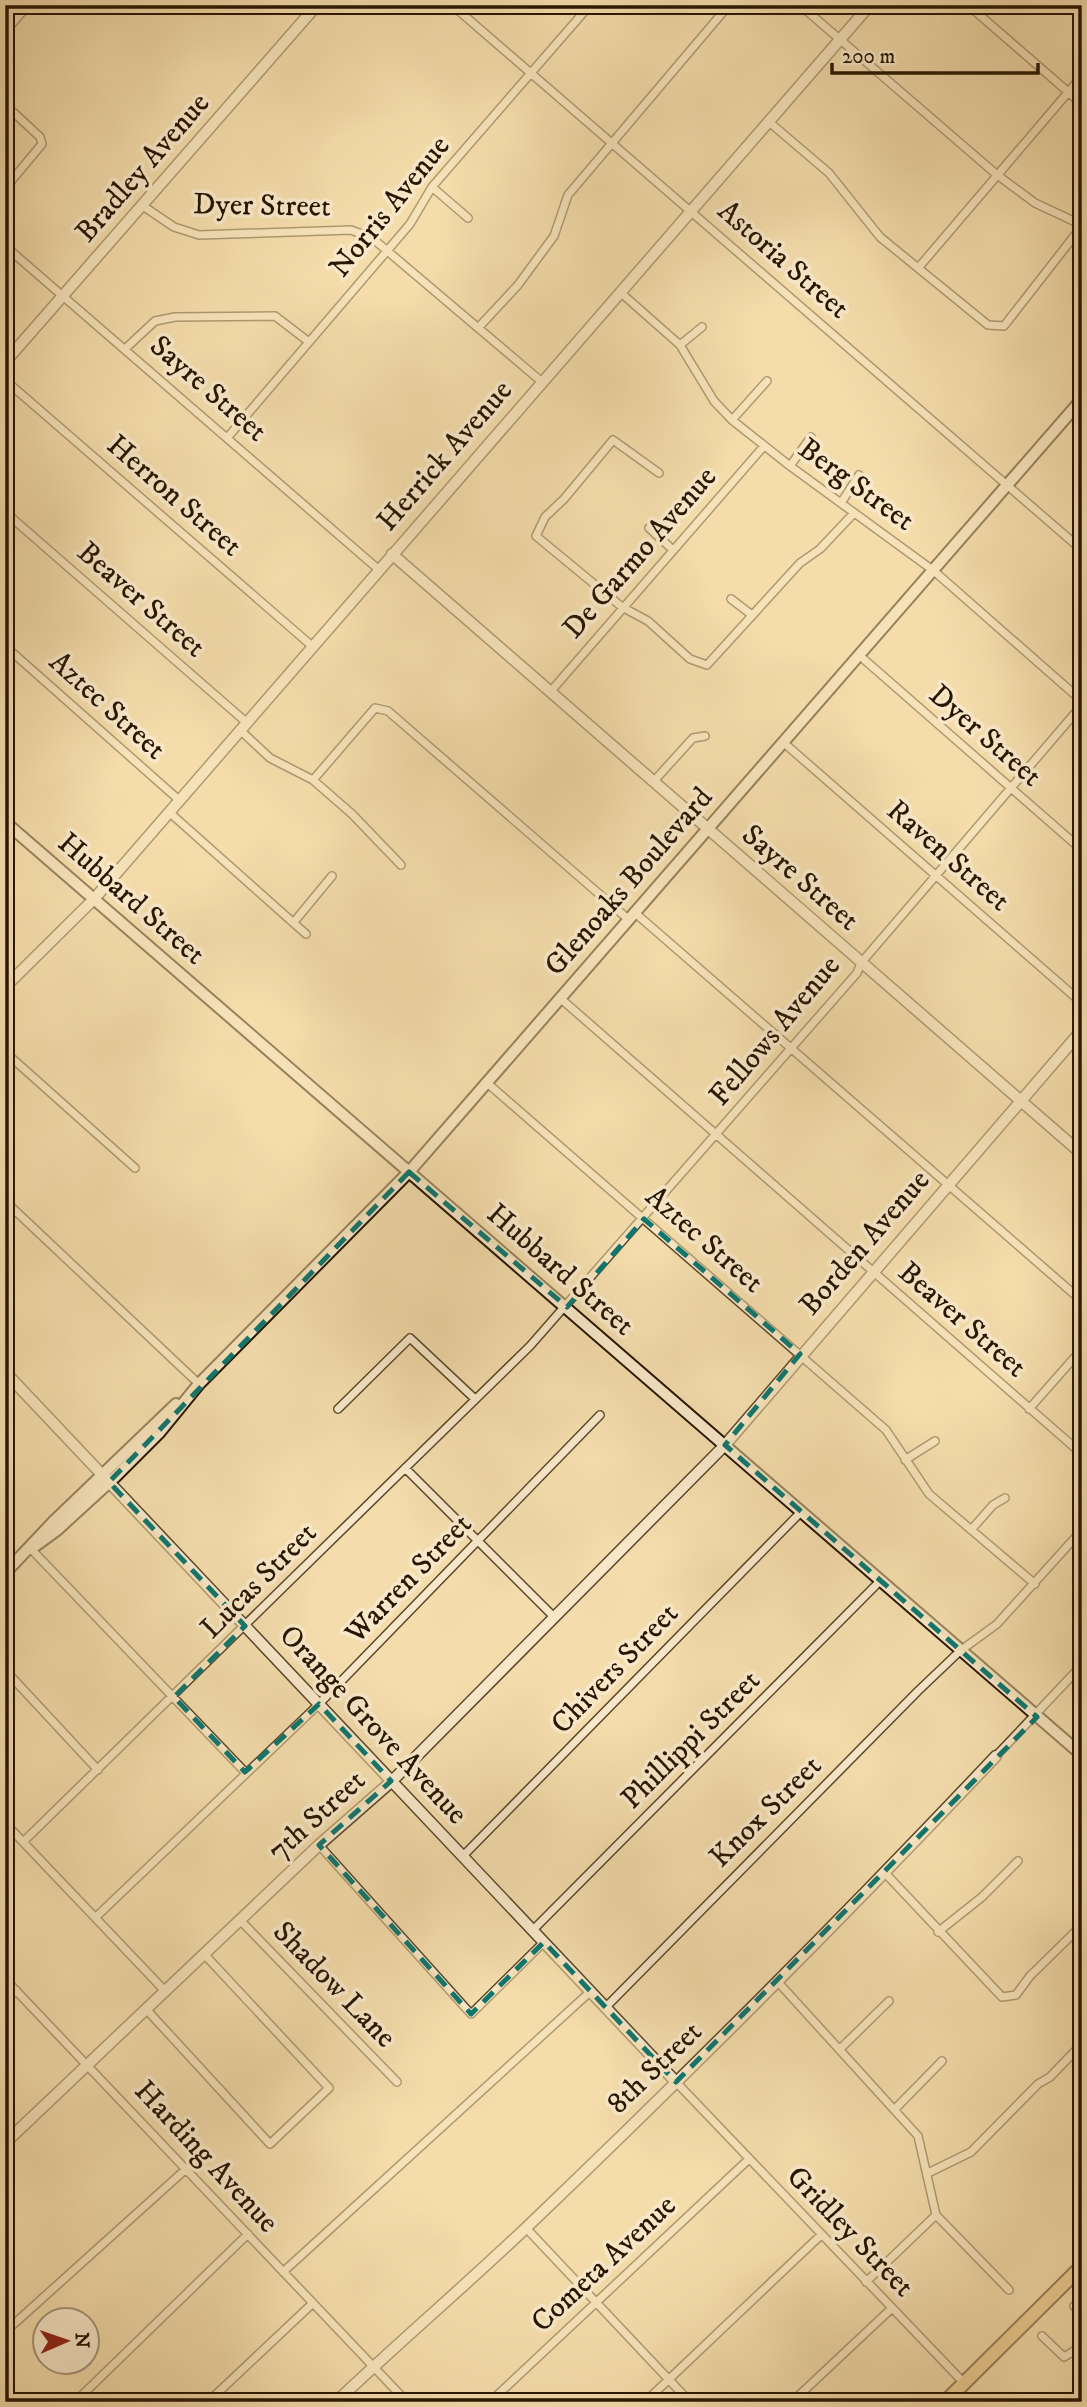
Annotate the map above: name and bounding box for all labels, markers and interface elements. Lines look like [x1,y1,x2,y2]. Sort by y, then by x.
scale bar [832,32,1038,76]
text: 200 m [842,44,895,70]
street label: Bradley Avenue [68,86,218,250]
street label: Norris Avenue [322,129,458,285]
street label: Dyer Street [193,186,331,226]
street label: Astoria Street [710,193,856,327]
street label: Sayre Street [142,328,274,450]
street label: Herrick Avenue [369,373,521,539]
street label: Herron Street [99,427,249,565]
street label: Berg Street [791,430,921,540]
street label: De Garmo Avenue [555,459,725,647]
street label: Beaver Street [69,534,213,666]
street label: Aztec Street [41,644,173,768]
street label: Dyer Street [921,677,1049,795]
street label: Glenoaks Boulevard [537,780,721,984]
street label: Raven Street [879,792,1017,920]
street label: Sayre Street [734,817,866,939]
street label: Hubbard Street [50,825,212,973]
street label: Fellows Avenue [701,948,849,1114]
street label: Borden Avenue [792,1163,938,1323]
street label: Aztec Street [637,1179,771,1301]
street label: Hubbard Street [479,1196,641,1344]
street label: Beaver Street [890,1254,1034,1386]
street label: Warren Street [337,1506,480,1652]
street label: Lucas Street [193,1515,325,1647]
street label: Chivers Street [543,1596,687,1742]
street label: Orange Grove Avenue [271,1617,475,1833]
street label: Phillippi Street [614,1663,768,1817]
street label: Knox Street [702,1748,830,1876]
street label: 7th Street [261,1763,373,1869]
street label: Shadow Lane [265,1914,403,2056]
street label: 8th Street [600,2014,710,2122]
street label: Harding Avenue [126,2073,286,2241]
street label: Gridley Street [778,2159,922,2305]
street label: Cometa Avenue [524,2187,684,2341]
north arrow [32,2306,102,2376]
text: N [70,2332,93,2349]

